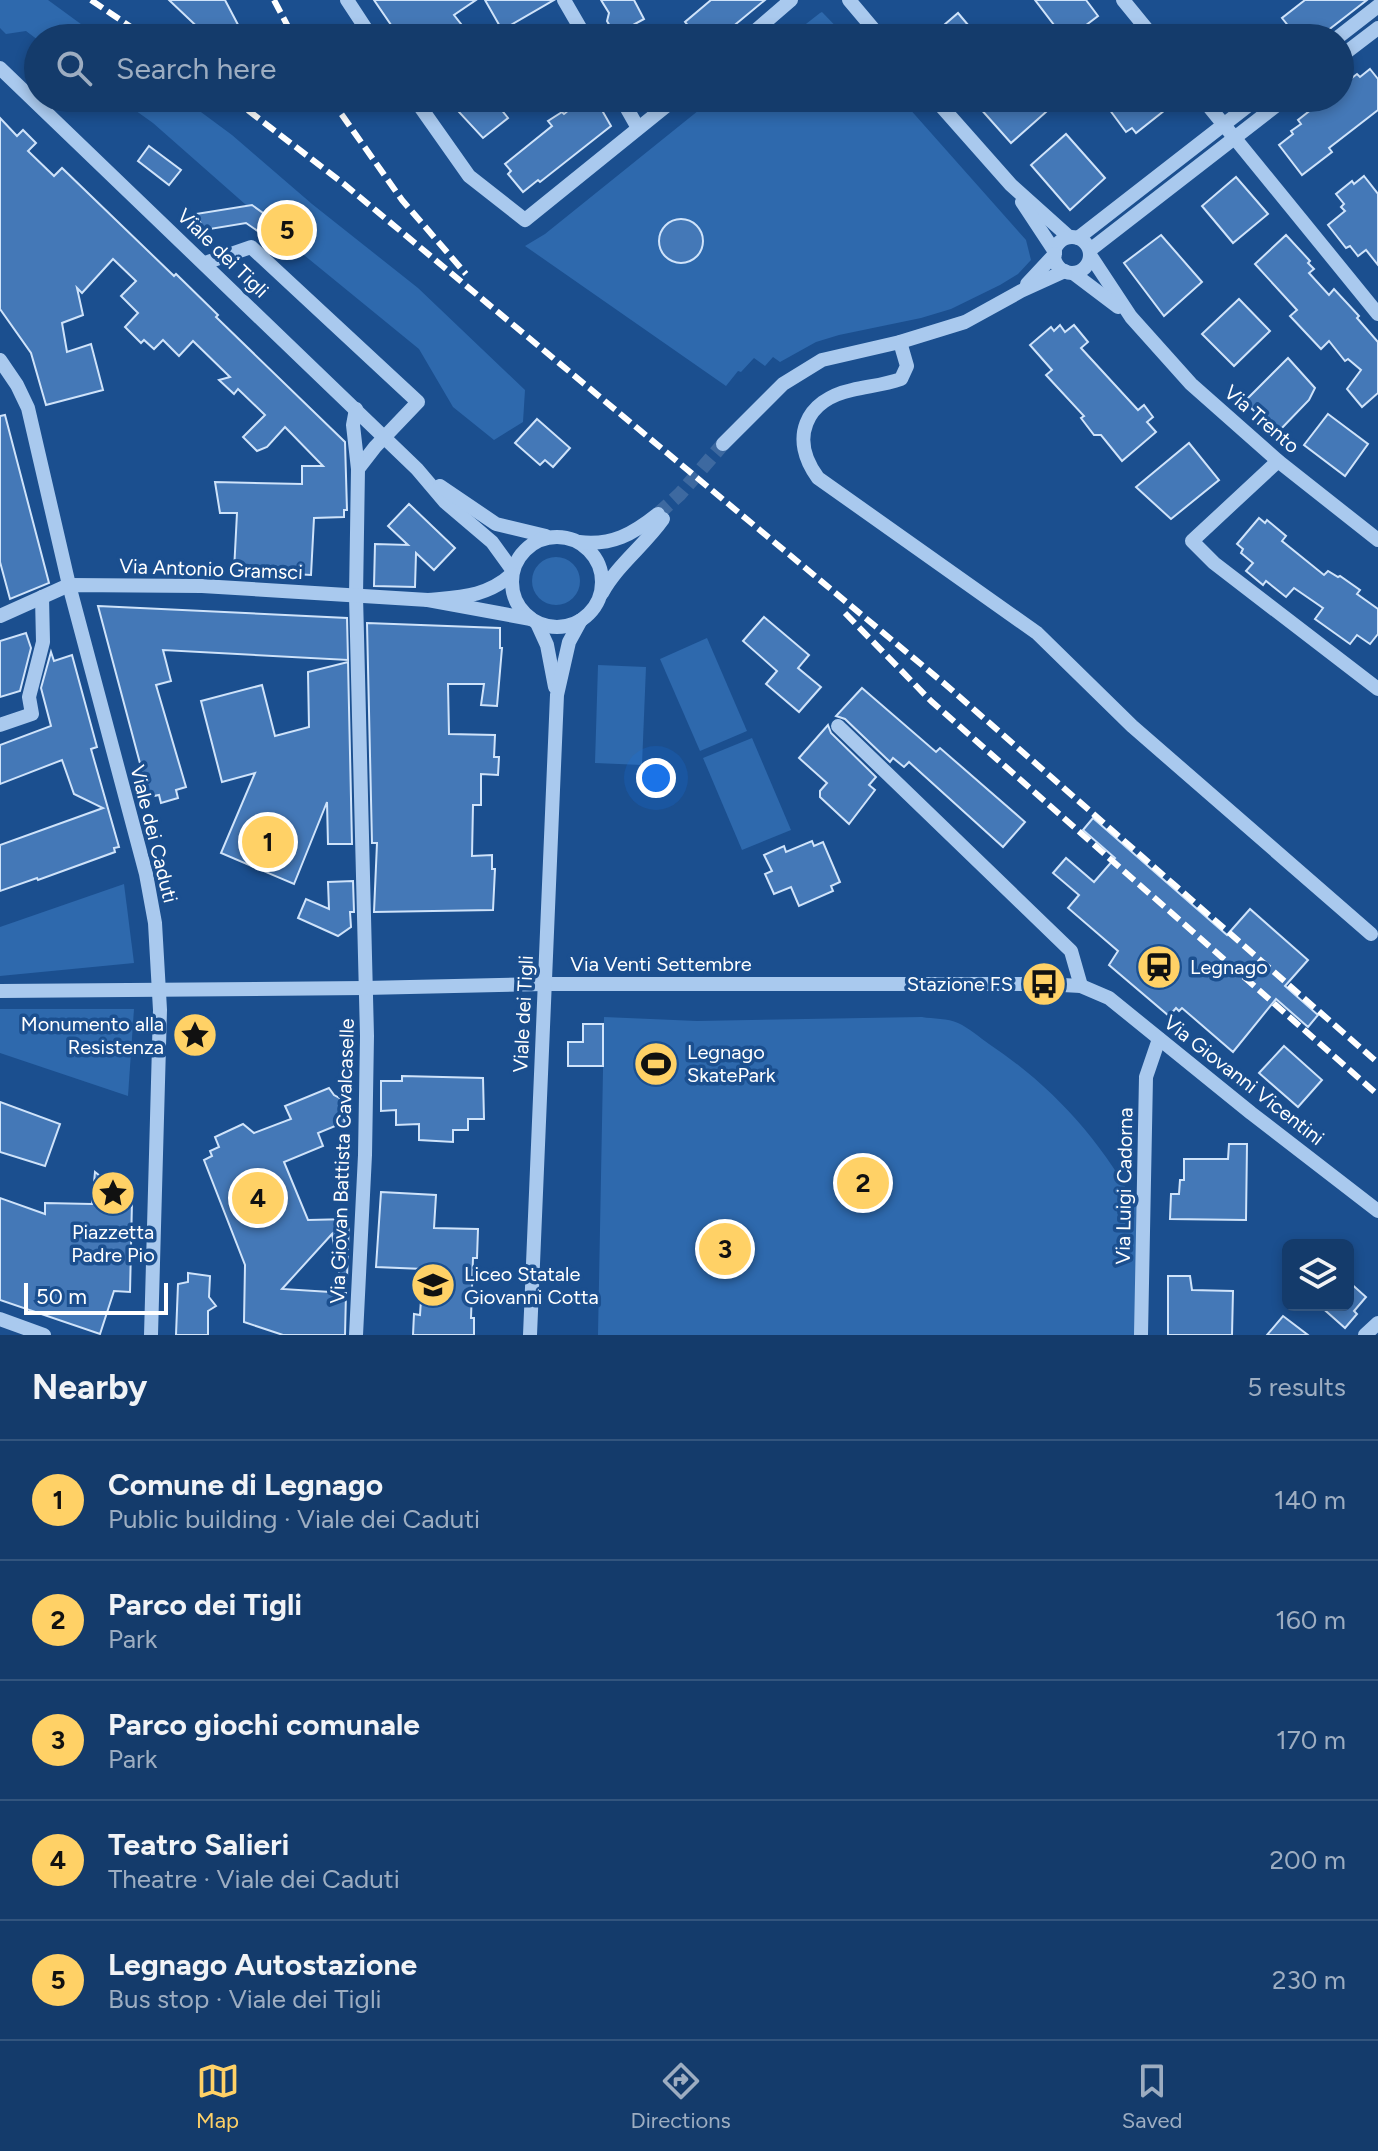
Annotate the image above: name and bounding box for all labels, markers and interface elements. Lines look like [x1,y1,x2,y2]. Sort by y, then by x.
search box [24,24,1354,112]
icon: search [52,46,96,90]
text: Search here [116,50,276,87]
pin: 5 [261,200,313,260]
street label: Viale dei Tigli [172,204,274,302]
street label: Via Trento [1220,380,1304,458]
street label: Via Antonio Gramsci [119,554,303,584]
your location [636,758,676,798]
street label: Viale dei Caduti [125,763,183,905]
pin: 1 [242,812,294,872]
station icon: Legnago [1135,943,1183,991]
street label: Via Venti Settembre [570,952,752,976]
street label: Viale dei Tigli [508,955,538,1073]
place label: Legnago [1190,955,1268,979]
bus stop icon: Stazione FS [1020,960,1068,1008]
place label: Stazione FS [907,972,1013,996]
street label: Via Giovanni Vicentini [1159,1010,1329,1150]
place icon: Monumento alla Resistenza [171,1011,219,1059]
place label: Monumento alla Resistenza [21,1012,164,1059]
street label: Via Giovan Battista Cavalcaselle [325,1018,359,1304]
sports icon: Legnago SkatePark [632,1040,680,1088]
place label: Legnago SkatePark [687,1040,776,1087]
street label: Via Luigi Cadorna [1111,1107,1137,1265]
pin: 2 [837,1153,889,1213]
pin: 4 [232,1168,284,1228]
place icon: Piazzetta Padre Pio [89,1169,137,1217]
pin: 3 [699,1219,751,1279]
place label: Piazzetta Padre Pio [71,1220,155,1267]
map controls [1282,1239,1354,1311]
button: layers [1282,1239,1354,1311]
school or university icon: Liceo Statale Giovanni Cotta [409,1261,457,1309]
place label: Liceo Statale Giovanni Cotta [464,1262,599,1309]
scale bar [24,1279,168,1315]
text: 50 m [36,1283,87,1310]
text: Nearby [32,1367,147,1408]
text: 5 results [1247,1371,1346,1403]
text: Comune di Legnago [108,1466,383,1503]
text: 1 [53,1484,63,1516]
text: 140 m [1274,1484,1346,1516]
text: Public building · Viale dei Caduti [108,1503,480,1535]
text: Parco dei Tigli [108,1586,302,1623]
text: 2 [50,1604,66,1636]
text: 160 m [1275,1604,1346,1636]
text: Park [108,1623,157,1655]
text: Parco giochi comunale [108,1706,420,1743]
text: 3 [51,1724,65,1756]
text: 170 m [1276,1724,1346,1756]
text: Park [108,1743,157,1775]
text: Teatro Salieri [108,1826,289,1863]
text: 4 [50,1844,66,1876]
text: 200 m [1270,1844,1346,1876]
text: Theatre · Viale dei Caduti [108,1863,400,1895]
text: Legnago Autostazione [108,1946,417,1983]
text: 5 [50,1964,66,1996]
text: 230 m [1272,1964,1346,1996]
text: Bus stop · Viale dei Tigli [108,1983,382,2015]
tab: Map [196,2059,240,2134]
tab: Directions [631,2059,731,2134]
tab: Saved [1122,2059,1182,2134]

